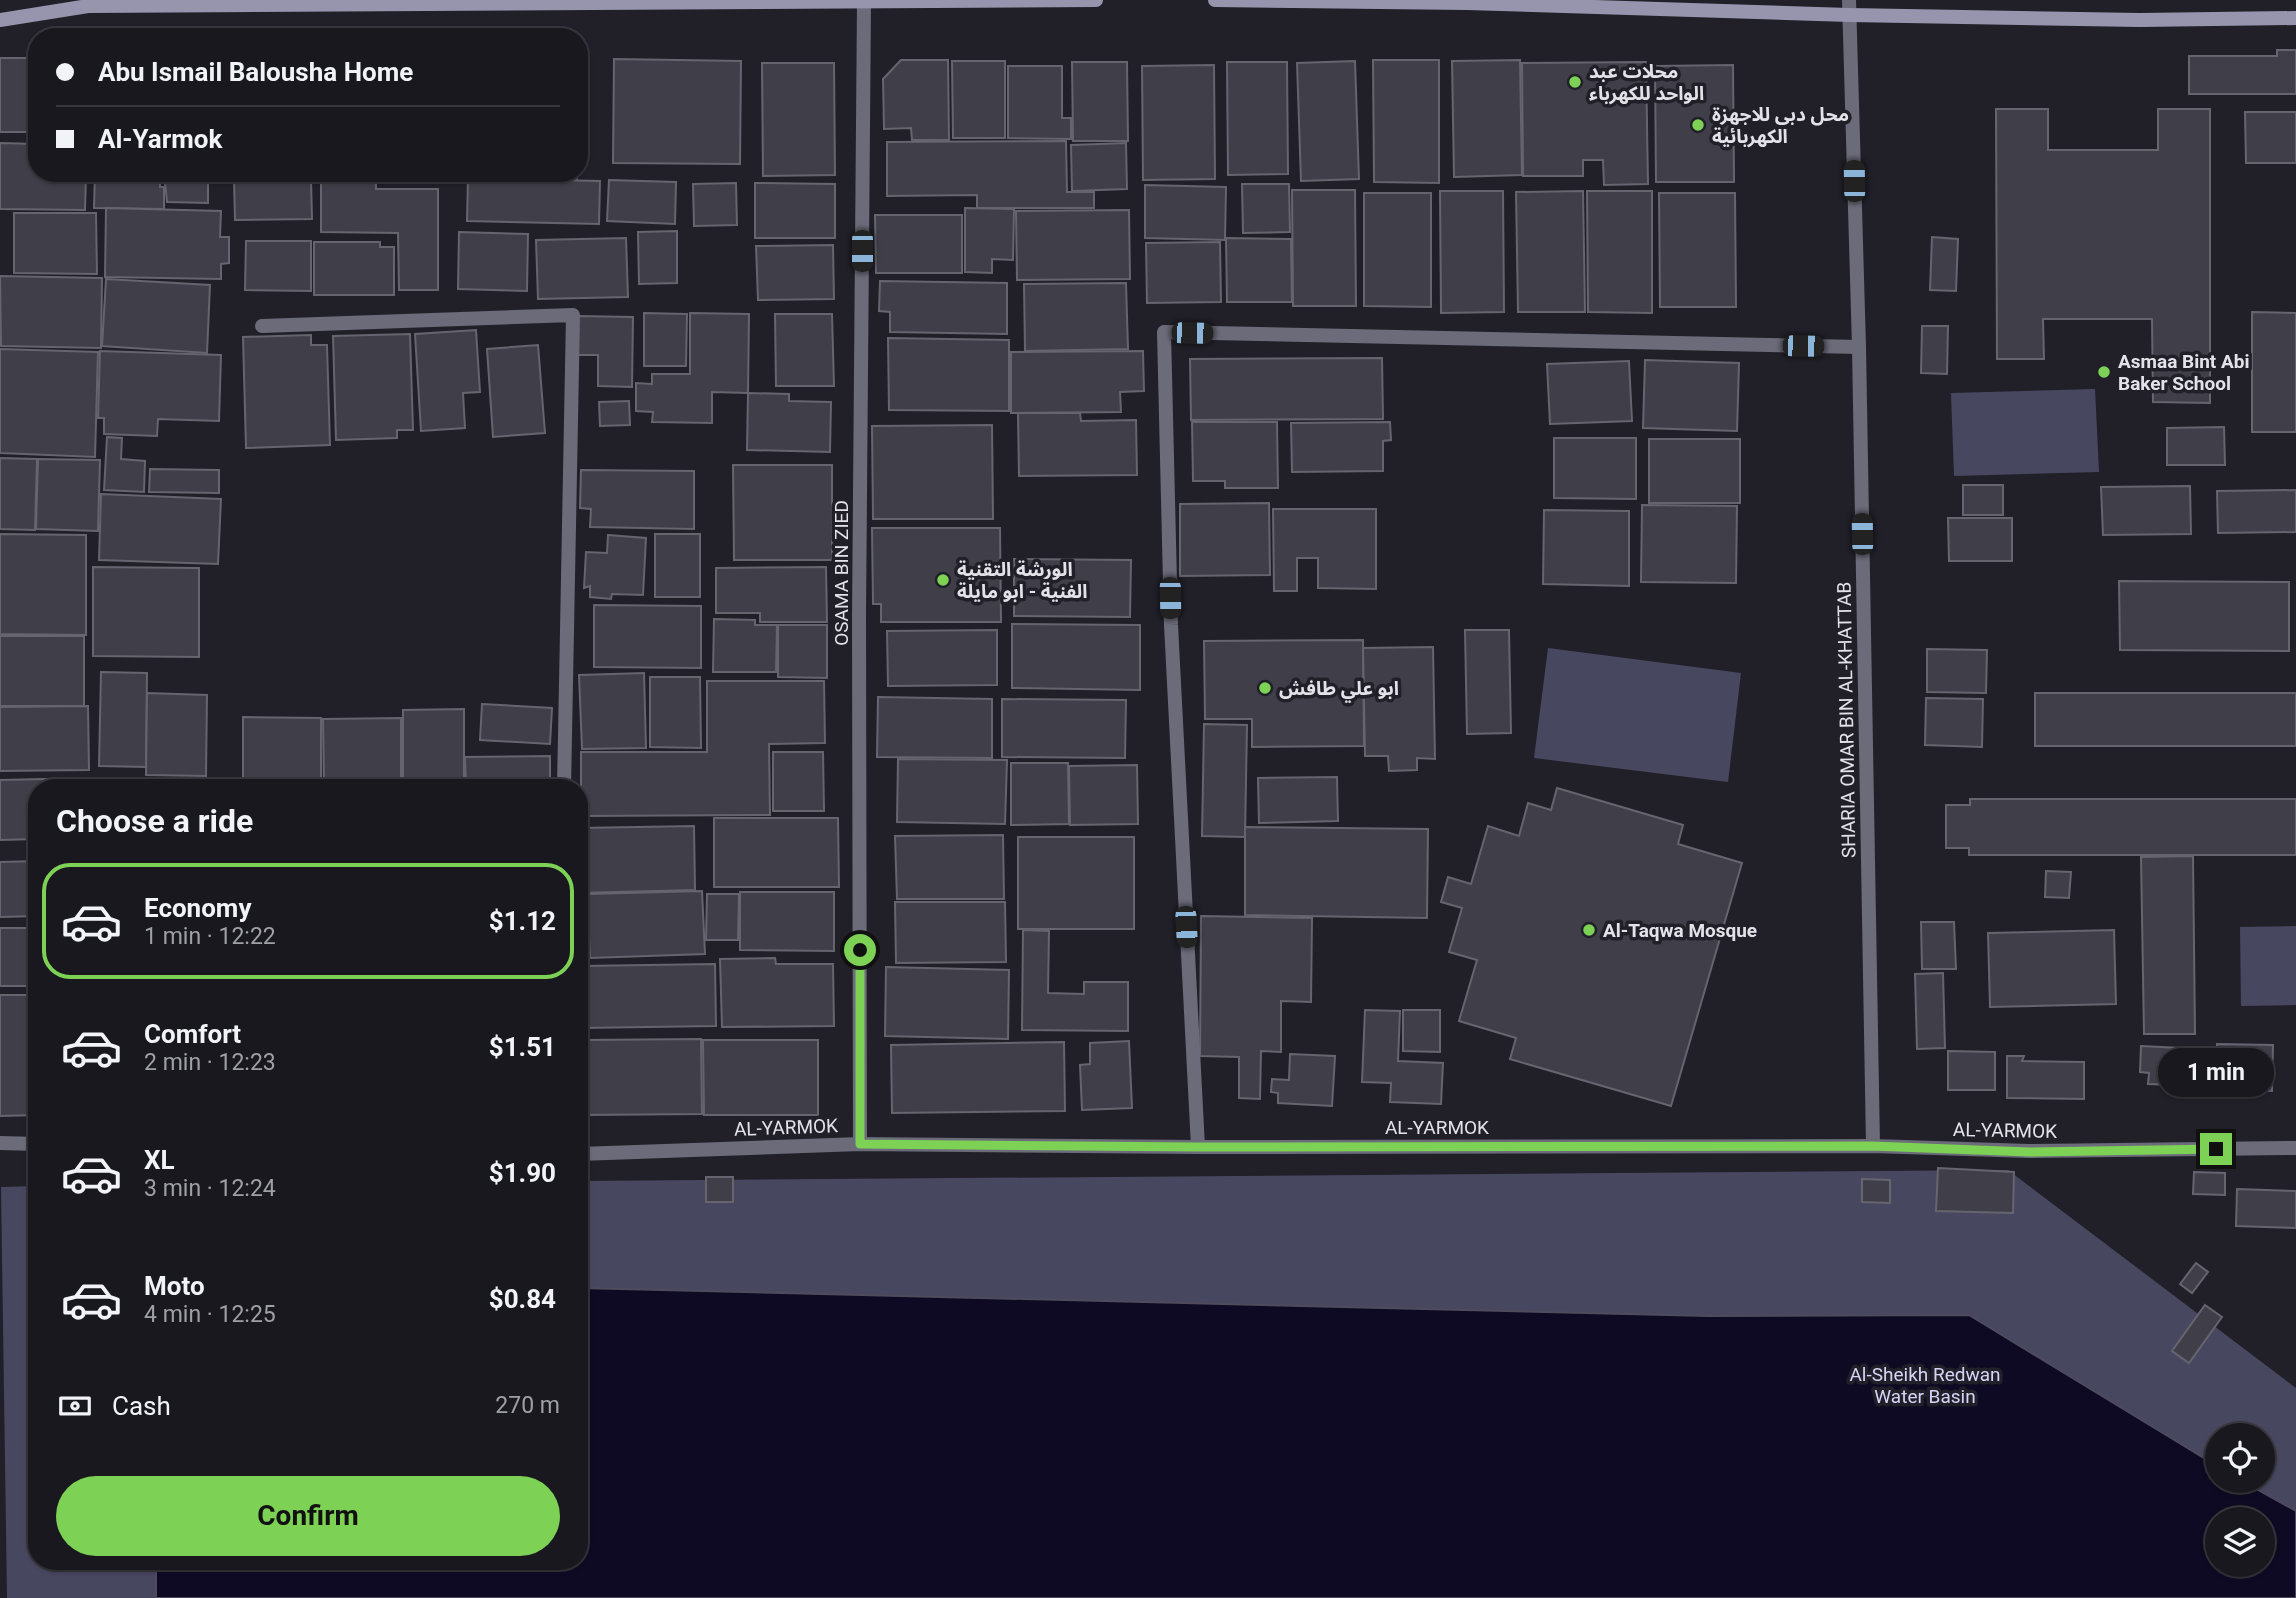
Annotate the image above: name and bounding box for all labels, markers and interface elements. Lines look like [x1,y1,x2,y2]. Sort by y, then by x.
text: Abu Ismail Balousha Home [98,57,413,87]
place label: محلات عبد الواحد للكهرباء [1589,60,1704,105]
marker: محلات عبد الواحد للكهرباء [1567,74,1583,90]
place label: محل دبي للاجهزة الكهربائية [1712,103,1849,148]
marker: محل دبي للاجهزة الكهربائية [1690,117,1706,133]
text: Al-Yarmok [98,124,222,154]
car [1844,160,1865,202]
car [852,230,873,272]
car [1171,322,1214,344]
car [1782,335,1825,357]
place label: Asmaa Bint Abi Baker School [2118,350,2249,395]
marker: Asmaa Bint Abi Baker School [2096,364,2112,380]
street label: OSAMA BIN ZIED [830,500,853,646]
car [1852,513,1873,555]
place label: الورشة التقنية الفنية - ابو مايلة [957,558,1087,603]
marker: الورشة التقنية الفنية - ابو مايلة [935,572,951,588]
car [1160,577,1181,619]
street label: SHARIA OMAR BIN AL-KHATTAB [1833,582,1860,858]
place label: ابو علي طافش [1279,677,1399,703]
marker: ابو علي طافش [1257,680,1273,696]
text: Choose a ride [56,802,253,840]
icon: car [60,890,123,953]
text: Economy [144,893,251,923]
car [1175,905,1198,949]
text: $1.12 [489,906,556,936]
place label: Al-Taqwa Mosque [1603,919,1757,942]
marker: Al-Taqwa Mosque [1581,922,1597,938]
text: 1 min · 12:22 [144,923,276,950]
route start [844,934,876,966]
icon: car [60,1016,123,1079]
text: Comfort [144,1019,241,1049]
text: $1.51 [489,1032,556,1062]
callout: 1 min [2158,1048,2274,1096]
text: 2 min · 12:23 [144,1049,276,1076]
text: 1 min [2187,1059,2245,1086]
street label: AL-YARMOK [734,1114,839,1141]
street label: AL-YARMOK [1385,1116,1489,1139]
street label: AL-YARMOK [1953,1118,2057,1143]
route end [2200,1133,2232,1165]
icon: car [60,1142,123,1205]
text: XL [144,1145,175,1175]
text: $1.90 [489,1158,556,1188]
text: 3 min · 12:24 [144,1175,276,1202]
icon: car [60,1268,123,1331]
text: Moto [144,1271,205,1301]
text: $0.84 [489,1284,556,1314]
text: 4 min · 12:25 [144,1301,276,1328]
park label: Al-Sheikh Redwan Water Basin [1849,1363,2001,1408]
icon: cash [56,1387,94,1425]
text: Cash [112,1391,171,1421]
text: 270 m [495,1392,560,1419]
map controls [2205,1423,2275,1577]
button: locate [2205,1423,2275,1493]
button: Confirm [56,1476,560,1556]
button: layers [2205,1507,2275,1577]

